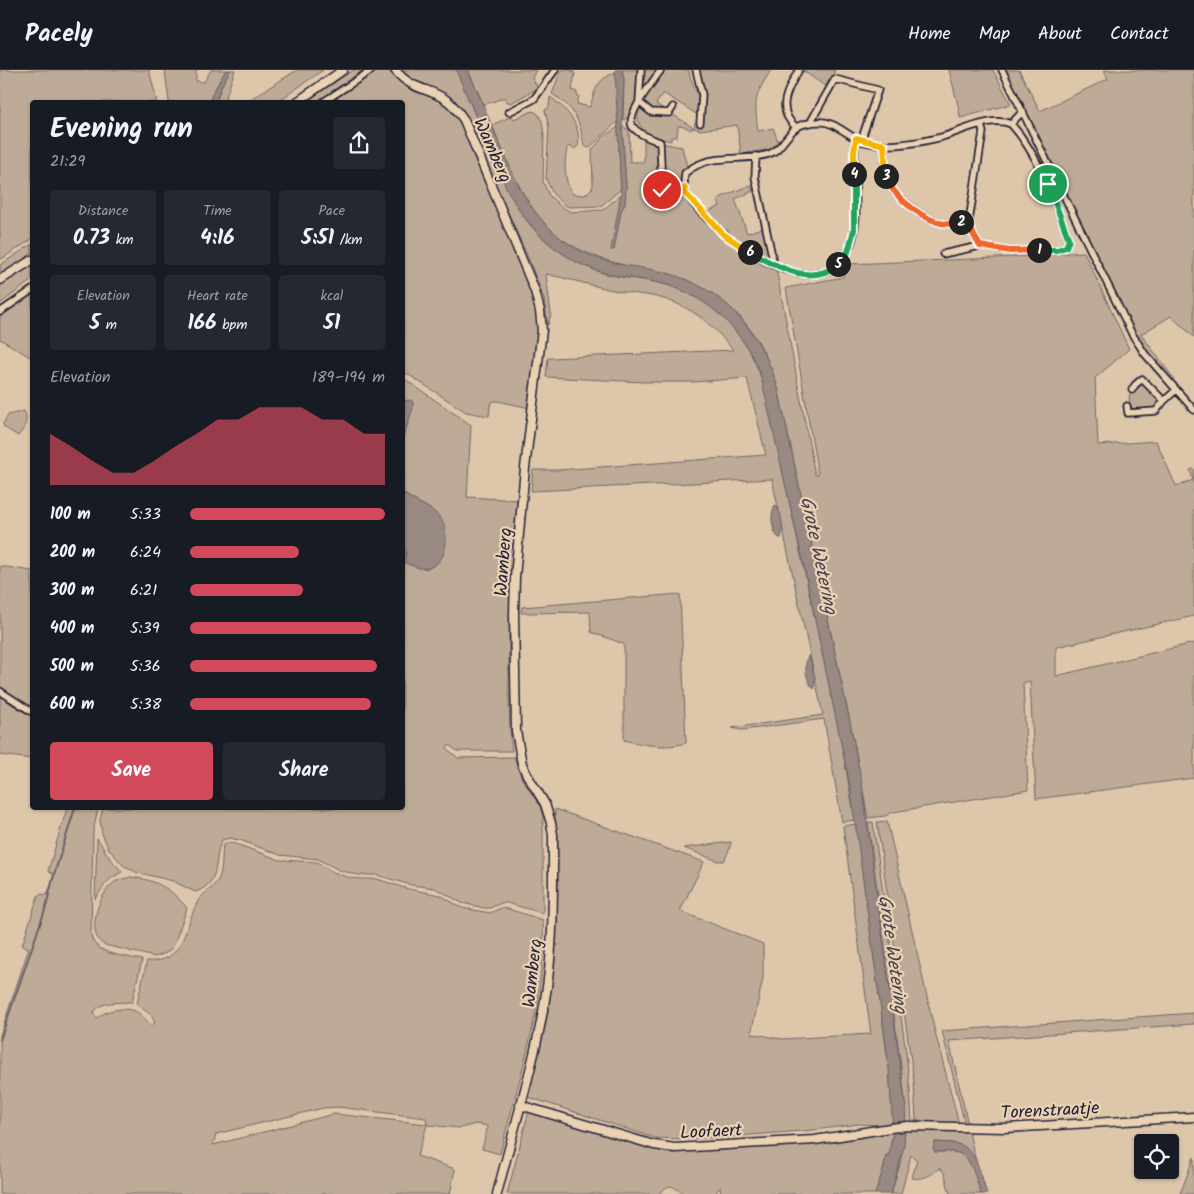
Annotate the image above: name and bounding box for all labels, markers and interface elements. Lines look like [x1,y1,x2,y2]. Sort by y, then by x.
text: Pacely [25,15,93,54]
text: Home [908,20,951,49]
text: Map [979,20,1010,49]
text: About [1038,20,1082,49]
text: Contact [1110,20,1169,49]
text: Evening run [50,107,193,152]
street label: Wamberg [464,113,519,188]
button: share [333,117,385,169]
text: 21:29 [50,149,85,174]
pin: 4 [842,162,866,186]
text: 4 [851,163,858,185]
pin [1027,163,1069,205]
pin: 3 [874,164,898,188]
text: 3 [883,165,890,187]
pin [641,169,683,211]
icon: arrive [1034,170,1062,198]
icon: check [648,176,676,204]
text: Distance [78,200,128,222]
text: Time [203,200,232,222]
text: Pace [318,200,345,222]
pin: 2 [948,210,974,234]
text: 2 [957,211,966,233]
text: 0.73 [73,222,110,255]
text: 4:16 [200,222,235,255]
text: 5:51 [301,222,334,255]
text: km [110,229,133,251]
text: /km [334,229,362,251]
pin: 1 [1026,238,1052,262]
text: 1 [1037,239,1042,261]
pin: 6 [738,240,762,264]
text: 6 [747,241,754,263]
pin: 5 [826,252,850,276]
text: 5 [835,253,842,275]
text: Elevation [77,285,130,307]
text: Heart rate [187,285,248,307]
text: kcal [320,285,343,307]
text: 5 [89,307,100,340]
text: 166 [188,307,217,340]
text: 51 [323,307,340,340]
text: m [100,314,117,336]
text: bpm [217,314,247,336]
text: Elevation [50,365,111,390]
text: 189–194 m [312,365,385,390]
water label: Grote Wetering [791,494,845,618]
text: 100 m [50,502,91,527]
text: 5:33 [130,502,161,527]
street label: Wamberg [488,527,521,597]
text: 200 m [50,540,95,565]
text: 6:24 [130,540,161,565]
text: 300 m [50,578,94,603]
text: 6:21 [130,578,157,603]
text: 400 m [50,616,94,641]
text: 5:39 [130,616,159,641]
text: 500 m [50,654,94,679]
text: 5:36 [130,654,161,679]
text: 600 m [50,692,94,717]
text: 5:38 [130,692,161,717]
button: Save [50,742,213,800]
button: Share [223,742,385,800]
water label: Grote Wetering [869,893,915,1016]
street label: Wamberg [515,937,552,1009]
street label: Torenstraatje [1000,1094,1100,1129]
street label: Loofaert [679,1116,744,1149]
map controls [1134,1134,1179,1179]
button: locate [1134,1134,1179,1179]

